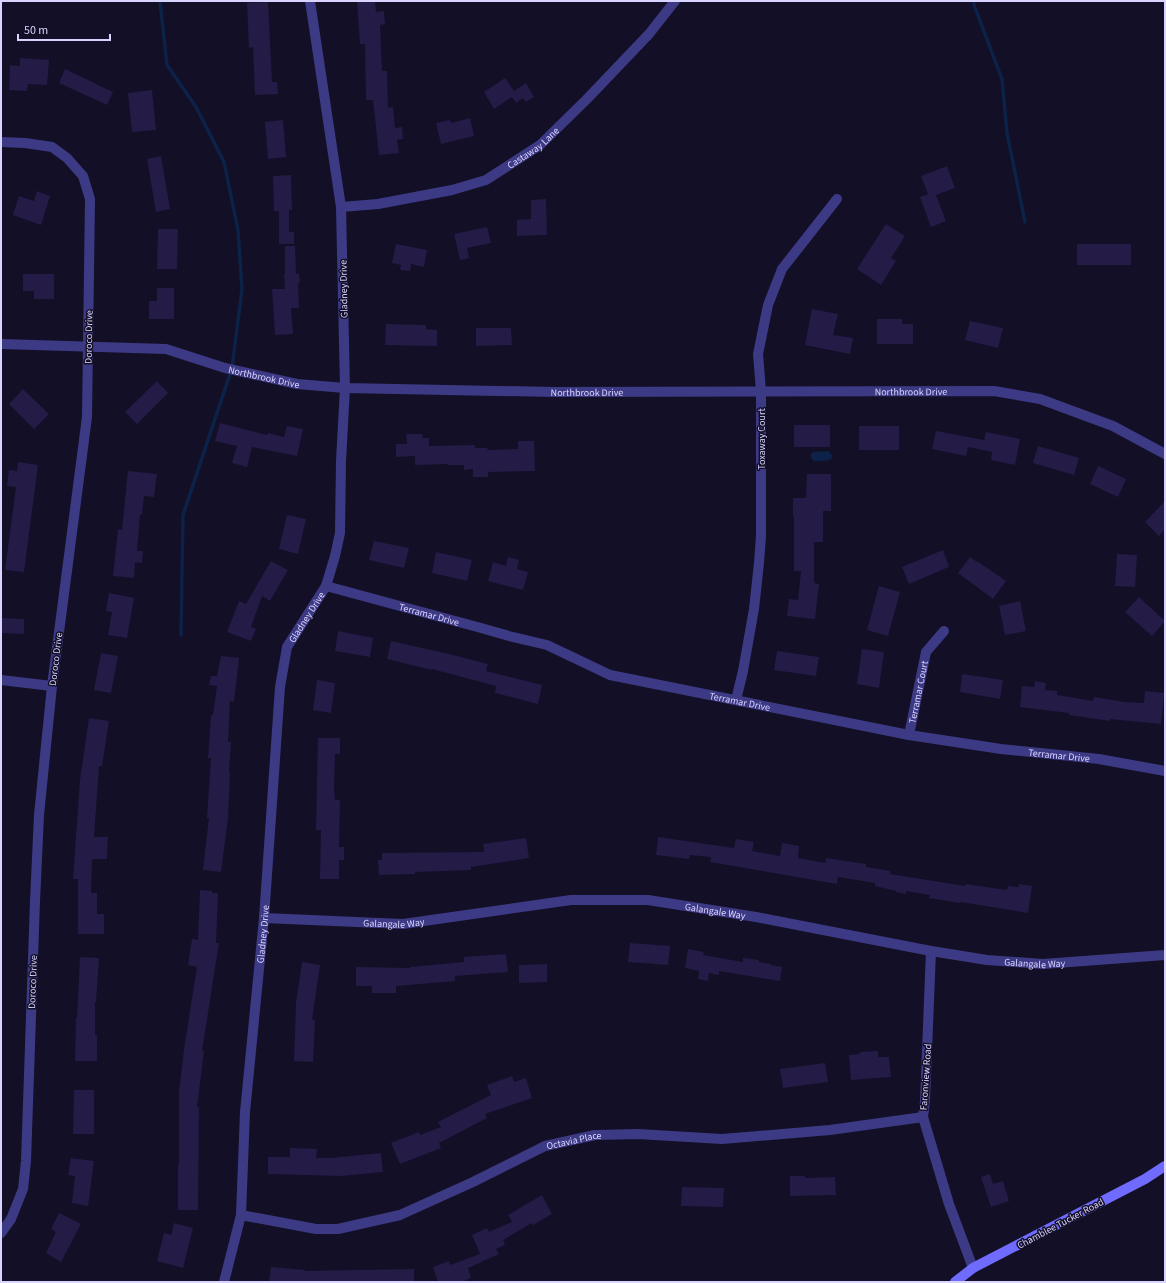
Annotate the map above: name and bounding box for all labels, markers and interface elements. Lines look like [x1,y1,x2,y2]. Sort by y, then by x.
scale bar [18,16,110,42]
text: 50 m [24,22,48,39]
street label: Castaway Lane [505,124,563,173]
street label: Gladney Drive [336,260,352,318]
street label: Doroco Drive [82,310,96,364]
street label: Northbrook Drive [227,363,300,392]
street label: Northbrook Drive [875,385,947,399]
street label: Northbrook Drive [551,386,623,400]
street label: Toxaway Court [755,408,769,470]
street label: Gladney Drive [285,589,329,646]
street label: Terramar Drive [397,600,461,630]
street label: Doroco Drive [46,632,66,687]
street label: Terramar Court [906,659,932,725]
street label: Terramar Drive [708,689,771,715]
street label: Terramar Drive [1027,746,1091,766]
street label: Galangale Way [684,900,747,923]
street label: Gladney Drive [254,905,273,964]
street label: Galangale Way [363,915,426,932]
street label: Doroco Drive [25,955,41,1009]
street label: Galangale Way [1004,955,1066,972]
street label: Faronview Road [917,1043,935,1111]
street label: Octavia Place [545,1129,602,1153]
street label: Chamblee Tucker Road [1015,1195,1106,1253]

